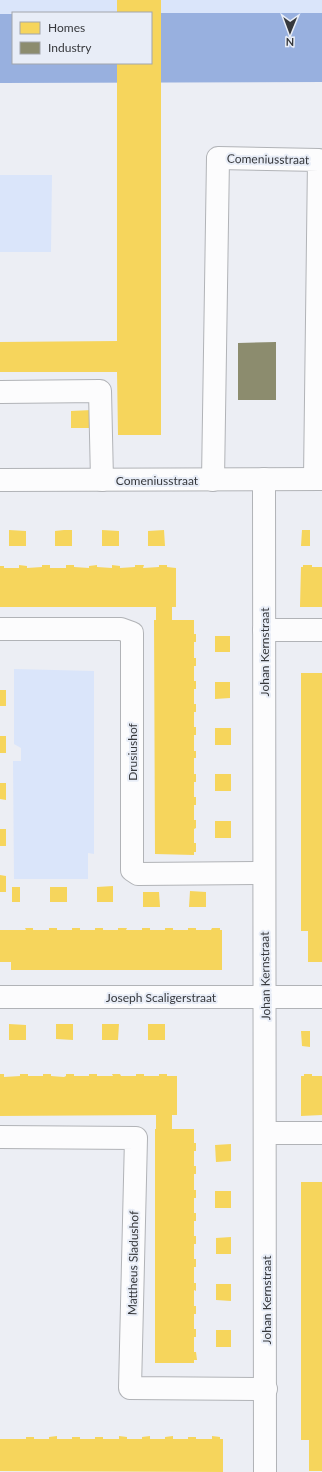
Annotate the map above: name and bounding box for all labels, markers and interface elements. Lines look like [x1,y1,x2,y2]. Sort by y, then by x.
legend [12,12,152,64]
north arrow [270,12,310,52]
text: Homes [48,20,85,35]
text: N [285,36,294,49]
text: Industry [48,40,92,55]
street label: Comeniusstraat [227,151,310,167]
street label: Comeniusstraat [116,473,199,488]
street label: Johan Kernstraat [257,607,272,696]
street label: Drusiushof [125,722,140,781]
street label: Johan Kernstraat [257,931,273,1021]
street label: Joseph Scaligerstraat [106,990,217,1005]
street label: Mattheus Sladushof [125,1210,141,1315]
street label: Johan Kernstraat [259,1255,274,1344]

